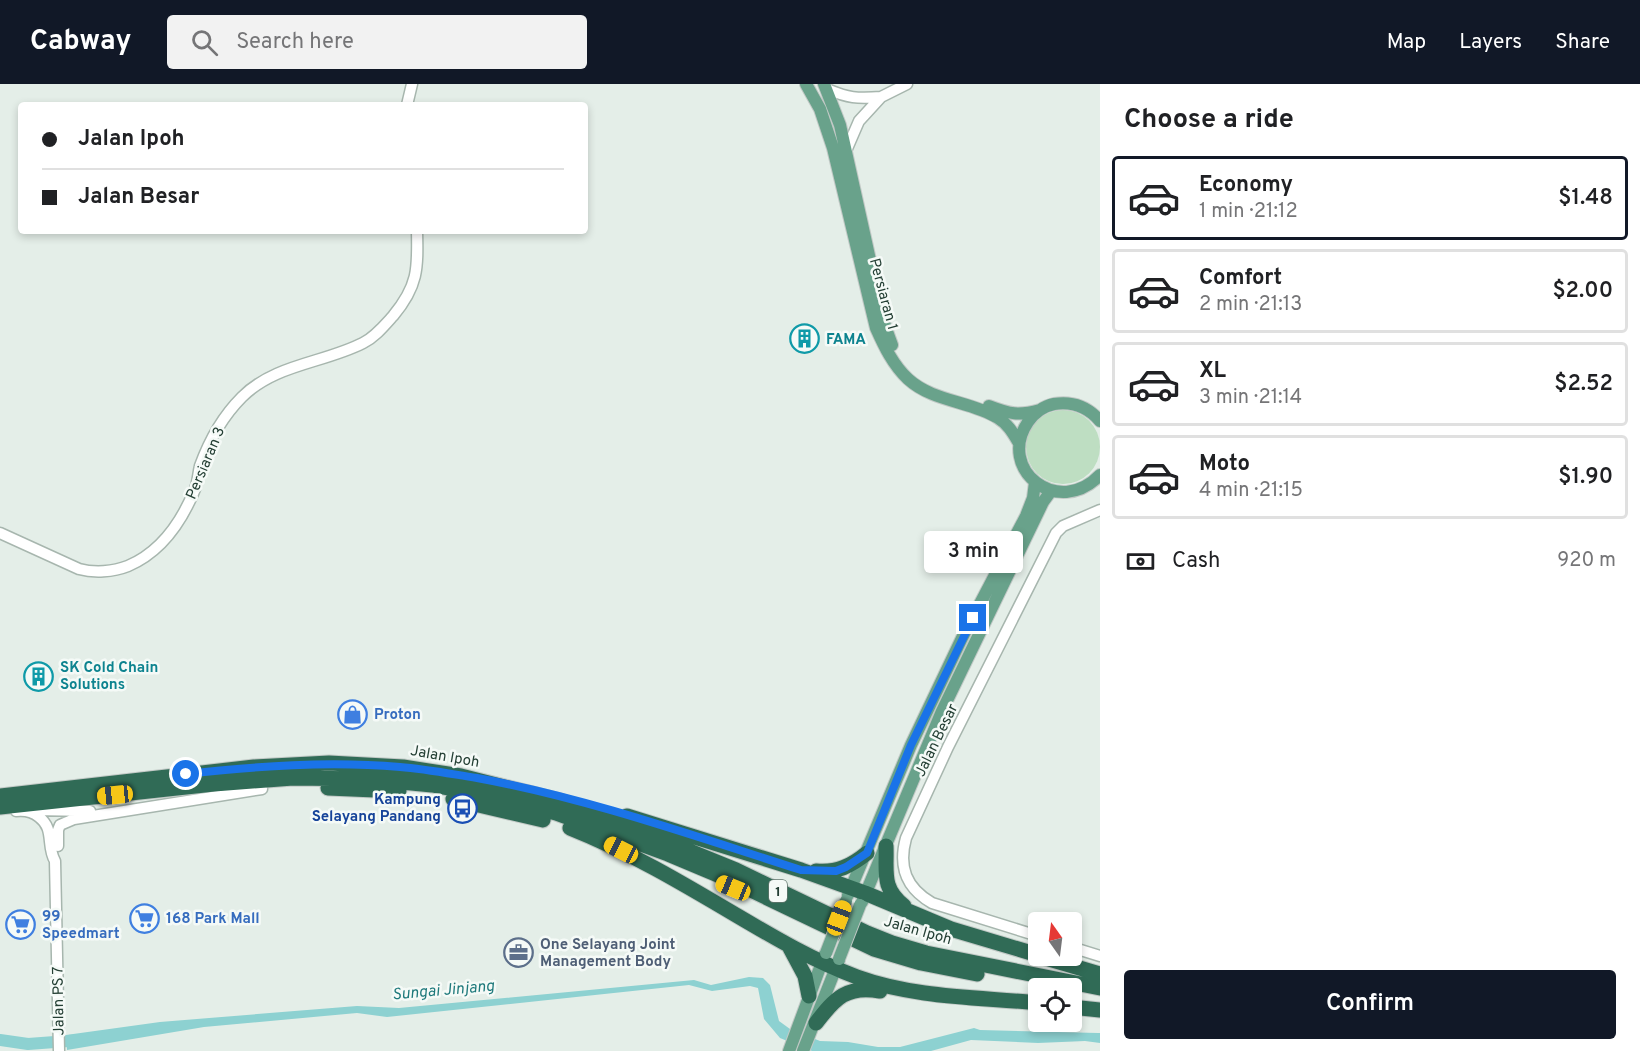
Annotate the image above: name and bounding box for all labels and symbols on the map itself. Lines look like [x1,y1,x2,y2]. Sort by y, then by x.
street label: Persiaran 1 [864,256,901,332]
building icon: FAMA [789,323,821,355]
place label: FAMA [826,331,866,350]
street label: Persiaran 3 [183,424,230,503]
callout: 3 min [924,531,1022,573]
route end [959,604,986,631]
place label: SK Cold Chain Solutions [60,659,158,695]
building icon: SK Cold Chain Solutions [23,660,55,692]
shop icon: Proton [337,698,369,730]
street label: Jalan Besar [912,701,963,780]
place label: Proton [374,706,421,725]
street label: Jalan Ipoh [409,742,481,773]
route start [172,760,199,787]
car [96,784,134,806]
place label: Kampung Selayang Pandang [312,791,441,827]
bus stop icon: Kampung Selayang Pandang [446,792,478,824]
car [601,834,641,866]
car [713,873,753,903]
road number: 1 [769,880,787,902]
car [824,898,854,938]
supermarket icon: 168 Park Mall [129,902,161,934]
place label: 99 Speedmart [42,908,120,944]
supermarket icon: 99 Speedmart [5,909,37,941]
place label: 168 Park Mall [166,910,260,929]
north arrow [1028,912,1082,966]
street label: Jalan Ipoh [881,913,954,950]
place label: One Selayang Joint Management Body [540,936,676,972]
office icon: One Selayang Joint Management Body [503,937,535,969]
street label: Jalan PS 7 [49,966,70,1036]
water label: Sungai Jinjang [391,977,495,1005]

